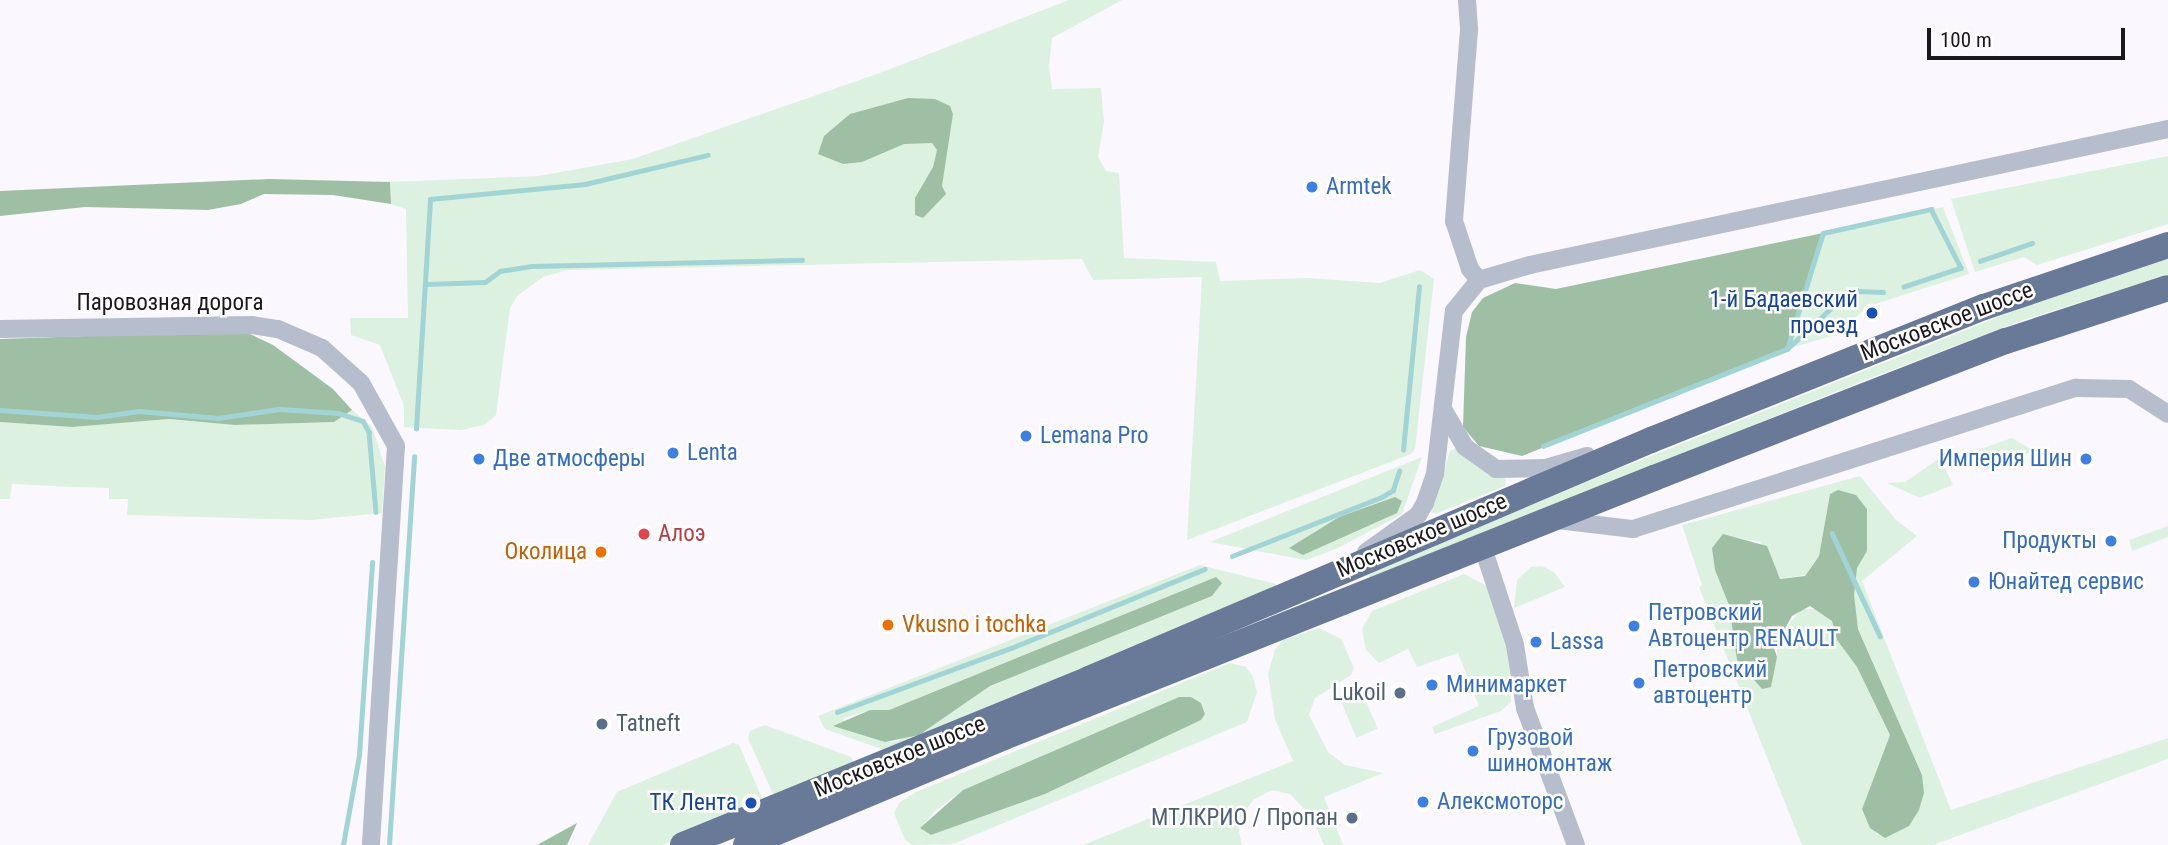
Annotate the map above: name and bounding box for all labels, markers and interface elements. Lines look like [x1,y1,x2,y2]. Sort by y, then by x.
scale bar [1930,14,2128,58]
text: 100 m [1940,28,1992,52]
place label: Armtek [1326,173,1392,201]
marker: Armtek [1304,179,1320,195]
street label: Московское шоссе [1857,276,2037,368]
place label: 1-й Бадаевский проезд [1709,286,1858,340]
street label: Паровозная дорога [77,289,263,317]
marker: 1-й Бадаевский проезд [1864,305,1880,321]
place label: Lemana Pro [1040,422,1149,450]
marker: Lemana Pro [1018,428,1034,444]
place label: Lenta [687,439,738,467]
place label: Две атмосферы [493,445,646,473]
marker: Lenta [665,445,681,461]
place label: Империя Шин [1939,445,2072,473]
marker: Две атмосферы [471,451,487,467]
marker: Империя Шин [2078,451,2094,467]
street label: Московское шоссе [1333,488,1511,584]
place label: Алоэ [658,520,706,548]
marker: Алоэ [636,526,652,542]
place label: Продукты [2002,527,2097,555]
marker: Продукты [2103,533,2119,549]
place label: Околица [504,538,587,566]
marker: Околица [593,544,609,560]
place label: Юнайтед сервис [1988,568,2144,596]
marker: Юнайтед сервис [1966,574,1982,590]
place label: Петровский Автоцентр RENAULT [1648,599,1838,653]
place label: Vkusno i tochka [902,611,1047,639]
marker: Vkusno i tochka [880,617,896,633]
marker: Петровский Автоцентр RENAULT [1626,618,1642,634]
place label: Lassa [1550,628,1604,656]
marker: Lassa [1528,634,1544,650]
place label: Петровский автоцентр [1653,656,1767,710]
place label: Минимаркет [1446,671,1567,699]
marker: Петровский автоцентр [1631,675,1647,691]
marker: Минимаркет [1424,677,1440,693]
place label: Lukoil [1332,679,1386,707]
marker: Lukoil [1392,685,1408,701]
place label: Tatneft [616,710,681,738]
street label: Московское шоссе [810,710,990,804]
marker: Tatneft [594,716,610,732]
place label: Грузовой шиномонтаж [1487,724,1612,778]
marker: Грузовой шиномонтаж [1465,743,1481,759]
place label: Алексмоторс [1437,788,1563,816]
place label: ТК Лента [650,789,737,817]
marker: Алексмоторс [1415,794,1431,810]
marker: ТК Лента [743,795,759,811]
place label: МТЛКРИО / Пропан [1151,804,1338,832]
marker: МТЛКРИО / Пропан [1344,810,1360,826]

